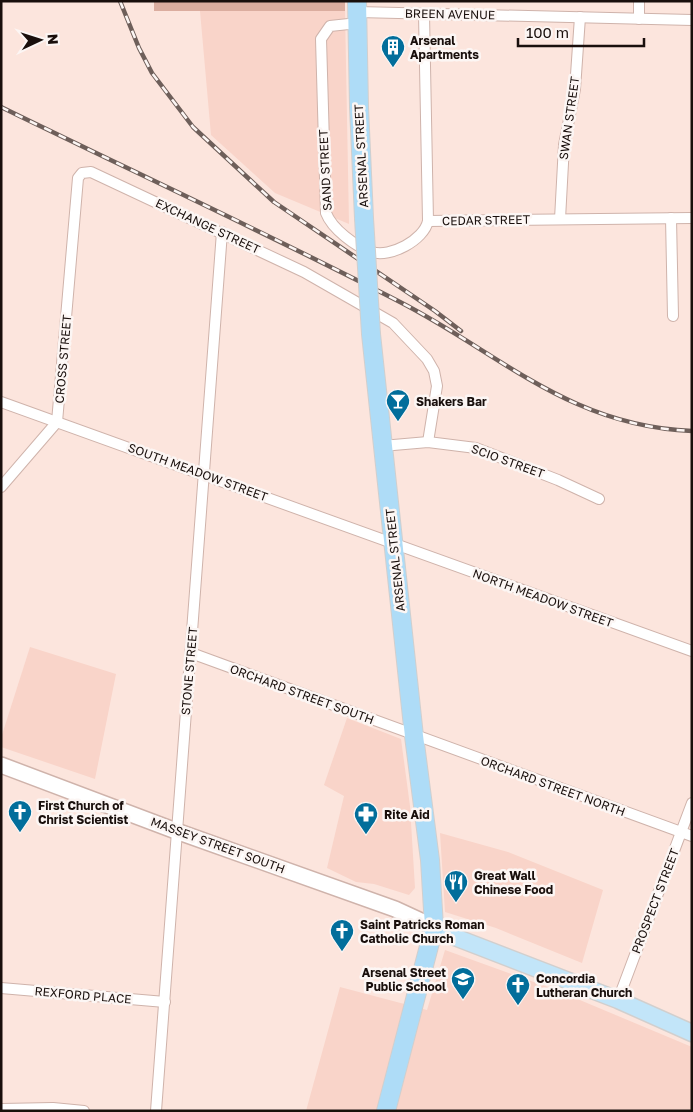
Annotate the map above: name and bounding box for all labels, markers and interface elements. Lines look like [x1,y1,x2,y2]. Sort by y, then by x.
street label: BREEN AVENUE [405,6,495,22]
north arrow [15,15,65,65]
scale bar [518,15,644,47]
text: 100 m [526,23,569,41]
text: N [45,33,62,45]
place label: Arsenal Apartments [410,33,479,62]
building icon: Arsenal Apartments [380,34,406,68]
street label: SWAN STREET [556,75,582,161]
street label: ARSENAL STREET [351,103,371,208]
street label: SAND STREET [315,128,335,211]
street label: EXCHANGE STREET [153,195,263,257]
street label: CEDAR STREET [442,212,531,228]
street label: CROSS STREET [52,313,74,404]
bar icon: Shakers Bar [385,388,411,422]
place label: Shakers Bar [416,394,487,409]
street label: SOUTH MEADOW STREET [126,440,270,504]
street label: SCIO STREET [469,441,547,481]
street label: ARSENAL STREET [382,507,408,612]
street label: NORTH MEADOW STREET [471,566,616,631]
street label: STONE STREET [178,626,200,716]
street label: ORCHARD STREET SOUTH [228,661,376,727]
street label: ORCHARD STREET NORTH [479,753,627,819]
place label: First Church of Christ Scientist [38,798,129,827]
church icon: First Church of Christ Scientist [7,799,33,833]
pharmacy icon: Rite Aid [353,801,379,835]
place label: Rite Aid [384,807,430,822]
street label: MASSEY STREET SOUTH [149,814,287,876]
street label: PROSPECT STREET [628,846,682,956]
place label: Great Wall Chinese Food [474,868,553,897]
restaurant icon: Great Wall Chinese Food [443,869,469,903]
place label: Saint Patricks Roman Catholic Church [360,917,485,946]
church icon: Saint Patricks Roman Catholic Church [329,918,355,952]
place label: Arsenal Street Public School [362,965,446,994]
school or university icon: Arsenal Street Public School [450,966,476,1000]
place label: Concordia Lutheran Church [536,971,632,1000]
church icon: Concordia Lutheran Church [505,972,531,1006]
street label: REXFORD PLACE [34,983,132,1007]

